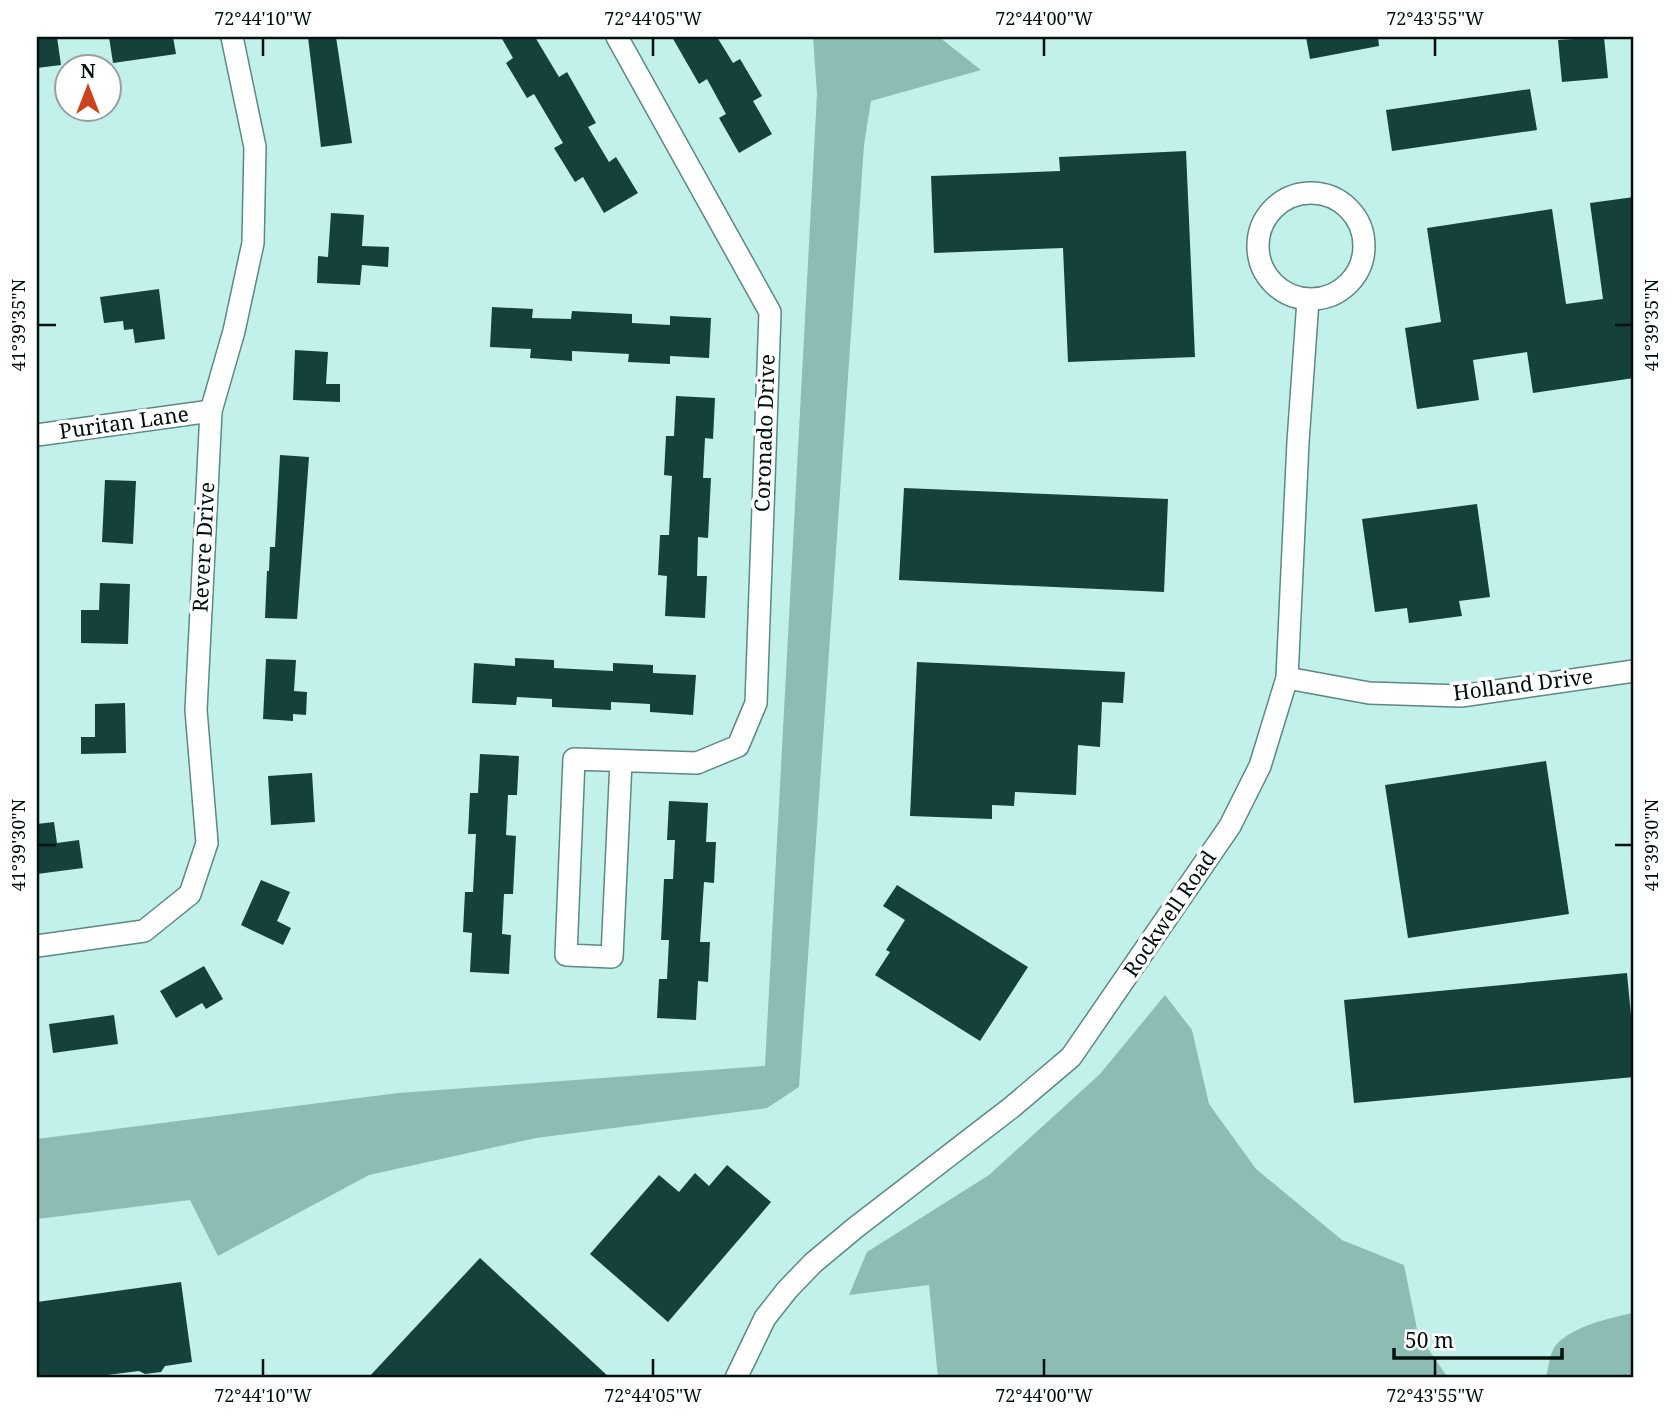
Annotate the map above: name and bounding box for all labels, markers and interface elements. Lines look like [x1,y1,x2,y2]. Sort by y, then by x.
text: 72°44'10"W [214,6,312,30]
text: 72°44'05"W [604,6,702,30]
text: 72°44'00"W [995,6,1093,30]
text: 72°43'55"W [1386,6,1484,30]
north arrow [52,52,122,122]
text: N [81,58,96,84]
text: 41°39'35"N [6,278,30,371]
text: 41°39'35"N [1639,278,1663,371]
street label: Coronado Drive [747,353,781,512]
street label: Puritan Lane [57,399,190,445]
street label: Revere Drive [186,481,220,613]
street label: Holland Drive [1451,662,1594,706]
text: 41°39'30"N [6,798,30,891]
text: 41°39'30"N [1639,798,1663,891]
street label: Rockwell Road [1116,845,1222,982]
scale bar [1394,1317,1562,1361]
text: 50 m [1405,1326,1454,1354]
text: 72°44'10"W [214,1383,312,1407]
text: 72°44'05"W [604,1383,702,1407]
text: 72°44'00"W [995,1383,1093,1407]
text: 72°43'55"W [1386,1383,1484,1407]

